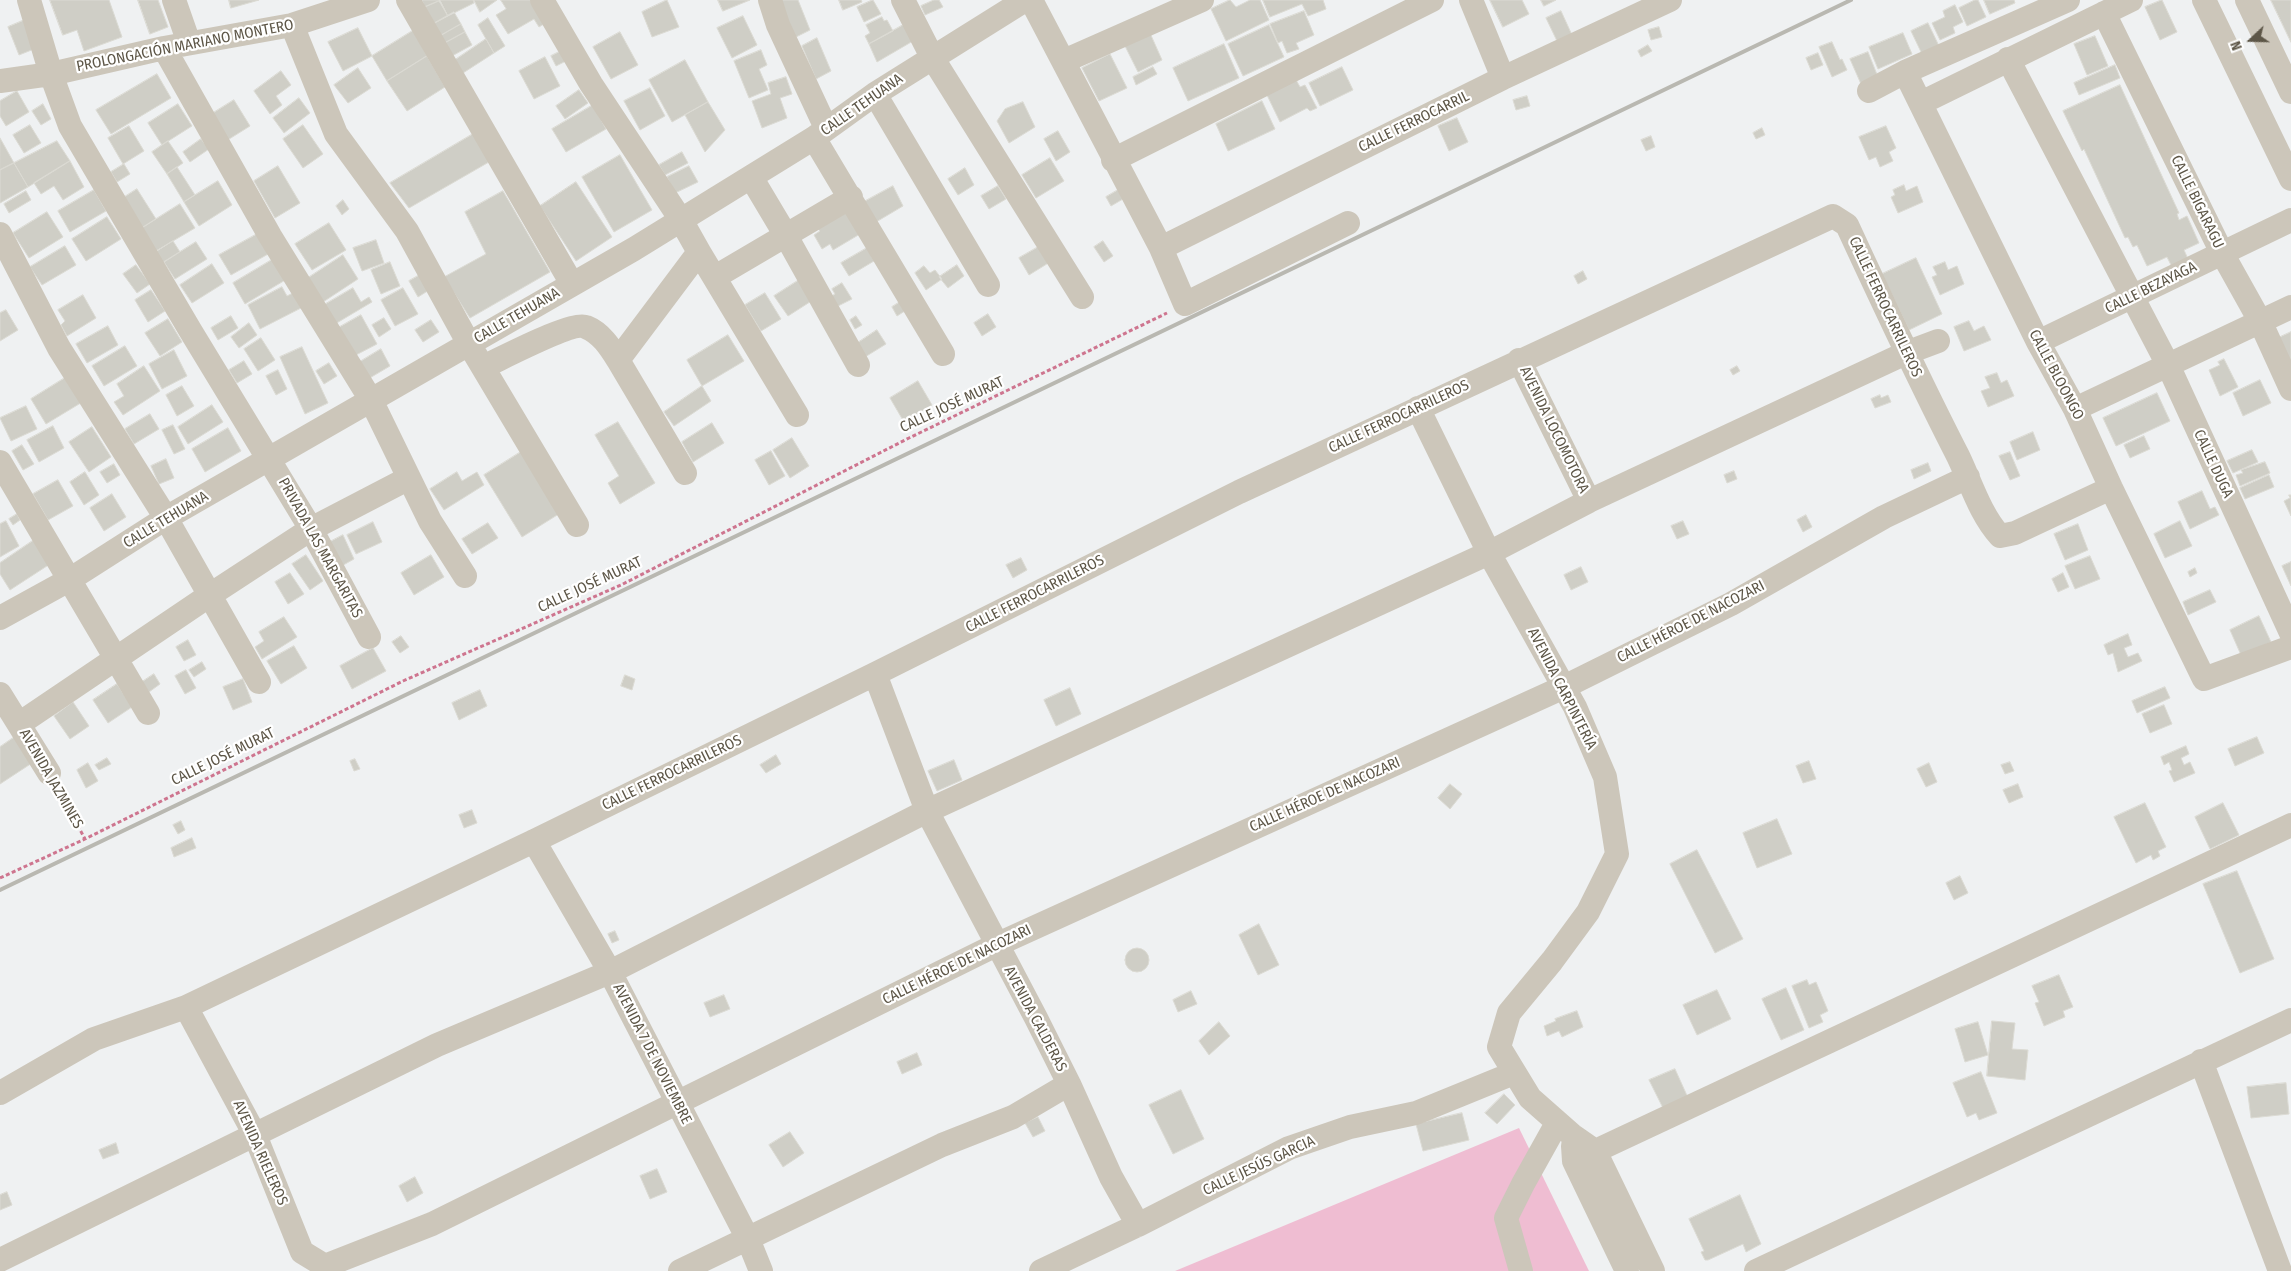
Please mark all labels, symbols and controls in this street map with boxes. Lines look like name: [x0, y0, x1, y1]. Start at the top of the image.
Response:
north arrow: [2226, 15, 2276, 65]
street label: PROLONGACIÓN MARIANO MONTERO: [75, 16, 295, 76]
text: N: [2227, 39, 2246, 53]
street label: CALLE TEHUANA: [818, 70, 906, 140]
street label: CALLE FERROCARRIL: [1356, 87, 1472, 157]
street label: CALLE BIGARAGU: [2167, 153, 2227, 251]
street label: CALLE FERROCARRILEROS: [1845, 234, 1925, 380]
street label: CALLE BEZAYAGA: [2102, 258, 2200, 318]
street label: CALLE TEHUANA: [471, 284, 563, 348]
street label: CALLE BLOONGO: [2025, 327, 2087, 423]
street label: AVENIDA LOCOMOTORA: [1516, 364, 1592, 496]
street label: CALLE JOSÉ MURAT: [897, 373, 1007, 437]
street label: CALLE FERROCARRILEROS: [1326, 377, 1472, 457]
street label: CALLE DUGA: [2189, 427, 2237, 501]
street label: PRIVADA LAS MARGARITAS: [274, 475, 366, 621]
street label: CALLE TEHUANA: [120, 488, 212, 552]
street label: CALLE FERROCARRILEROS: [963, 551, 1107, 637]
street label: CALLE JOSÉ MURAT: [535, 553, 645, 617]
street label: CALLE HÉROE DE NACOZARI: [1614, 577, 1768, 667]
street label: AVENIDA CARPINTERÍA: [1524, 625, 1600, 753]
street label: CALLE JOSÉ MURAT: [168, 724, 278, 790]
street label: AVENIDA JAZMINES: [15, 726, 87, 832]
street label: CALLE FERROCARRILEROS: [599, 731, 745, 815]
street label: CALLE HÉROE DE NACOZARI: [1247, 754, 1403, 836]
street label: CALLE HÉROE DE NACOZARI: [880, 921, 1034, 1009]
street label: AVENIDA CALDERAS: [1000, 963, 1070, 1075]
street label: AVENIDA 7 DE NOVIEMBRE: [609, 981, 695, 1127]
street label: AVENIDA RIELEROS: [229, 1098, 291, 1208]
street label: CALLE JESÚS GARCIA: [1200, 1132, 1318, 1200]

